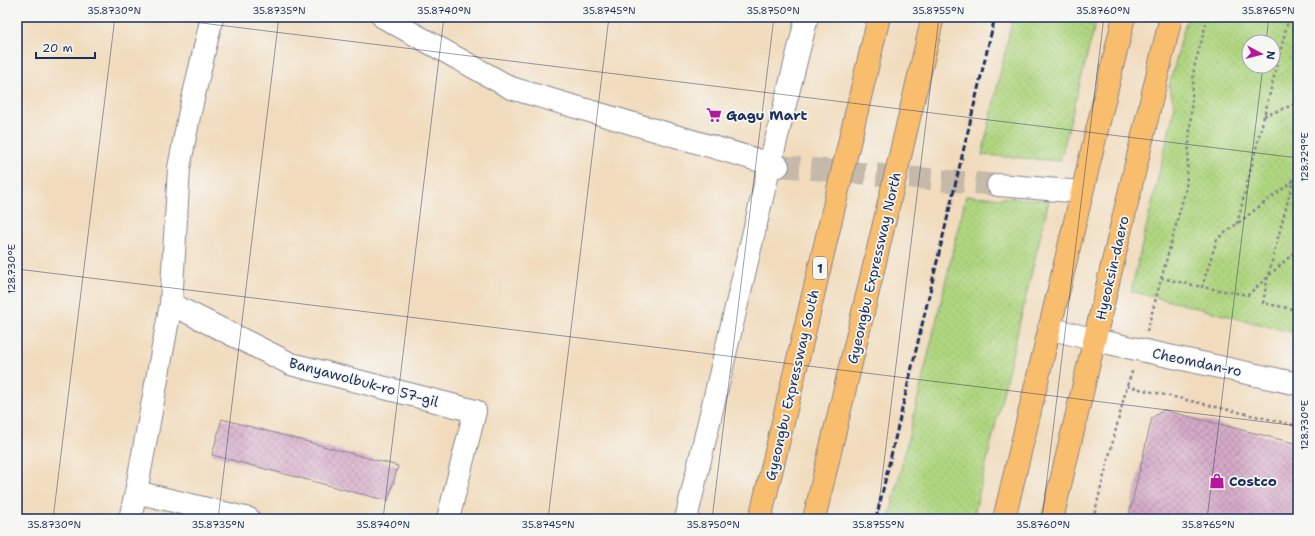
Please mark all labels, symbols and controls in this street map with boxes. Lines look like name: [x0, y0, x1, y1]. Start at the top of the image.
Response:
text: 35.8730°N: [87, 4, 141, 17]
text: 35.8735°N: [252, 4, 306, 17]
text: 35.8740°N: [417, 4, 471, 17]
text: 35.8745°N: [582, 4, 636, 17]
text: 35.8750°N: [746, 4, 800, 17]
text: 35.8755°N: [912, 4, 964, 17]
text: 35.8760°N: [1076, 4, 1130, 17]
text: 35.8765°N: [1241, 4, 1295, 17]
scale bar: [36, 34, 95, 60]
north arrow: [1241, 34, 1281, 74]
text: 20 m: [42, 40, 73, 56]
text: N: [1262, 50, 1278, 61]
supermarket icon: Gagu Mart: [705, 106, 723, 124]
place label: Gagu Mart: [726, 106, 808, 124]
text: 128.729°E: [1298, 132, 1311, 182]
street label: Gyeongbu Expressway North: [843, 170, 905, 366]
street label: Hyeoksin-daero: [1091, 214, 1133, 322]
text: 128.730°E: [5, 244, 18, 294]
road number: 1: [813, 257, 827, 279]
street label: Gyeongbu Expressway South: [761, 288, 823, 482]
street label: Cheomdan-ro: [1151, 344, 1243, 380]
street label: Banyawolbuk-ro 57-gil: [287, 353, 441, 411]
text: 128.730°E: [1298, 400, 1311, 450]
shop icon: Costco: [1208, 472, 1226, 490]
place label: Costco: [1229, 472, 1277, 490]
text: 35.8730°N: [27, 518, 81, 531]
text: 35.8735°N: [191, 518, 245, 531]
text: 35.8740°N: [356, 518, 410, 531]
text: 35.8745°N: [521, 518, 575, 531]
text: 35.8750°N: [686, 518, 740, 531]
text: 35.8755°N: [852, 518, 904, 531]
text: 35.8760°N: [1016, 518, 1070, 531]
text: 35.8765°N: [1181, 518, 1235, 531]

